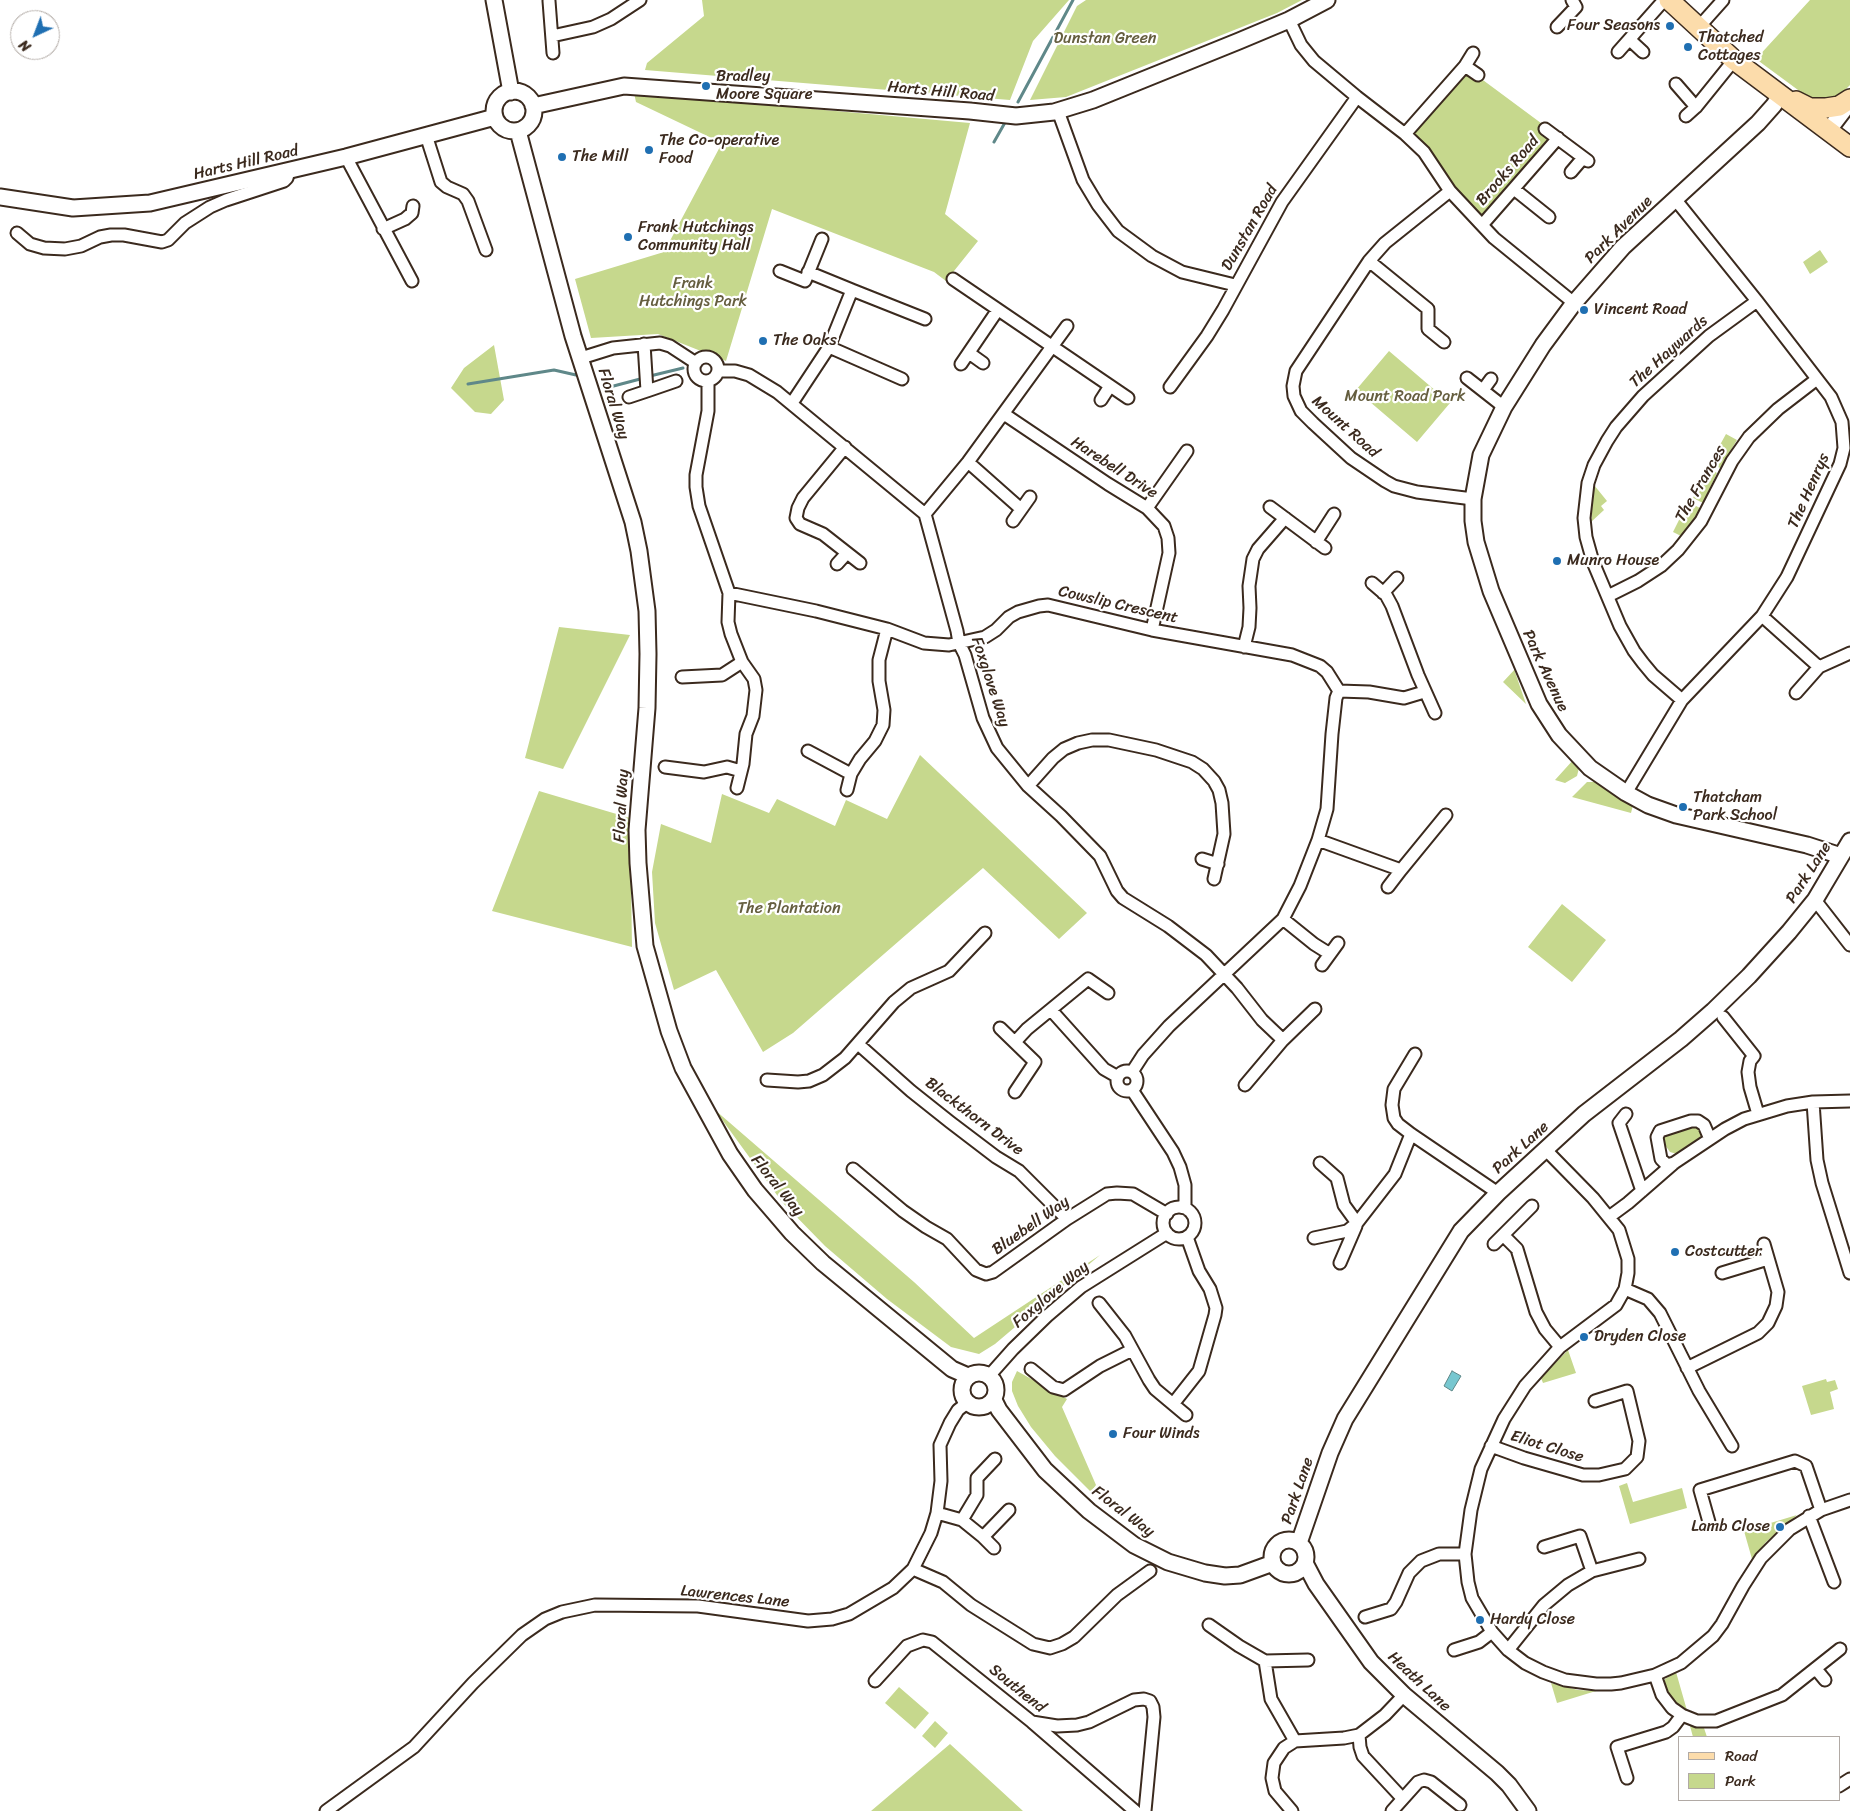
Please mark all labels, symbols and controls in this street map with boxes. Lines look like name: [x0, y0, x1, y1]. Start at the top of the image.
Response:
north arrow: [10, 10, 60, 60]
place label: Four Seasons: [1567, 16, 1660, 36]
marker: Four Seasons: [1664, 20, 1676, 32]
place label: Thatched Cottages: [1698, 28, 1763, 66]
park label: Dunstan Green: [1054, 29, 1156, 49]
text: N: [13, 33, 37, 58]
marker: Thatched Cottages: [1682, 41, 1694, 53]
place label: Bradley Moore Square: [716, 67, 812, 105]
street label: Harts Hill Road: [887, 78, 995, 106]
marker: Bradley Moore Square: [700, 80, 712, 92]
place label: The Co-operative Food: [659, 131, 779, 169]
street label: Brooks Road: [1472, 132, 1544, 210]
street label: Harts Hill Road: [192, 142, 300, 184]
marker: The Co-operative Food: [643, 144, 655, 156]
place label: The Mill: [572, 147, 628, 167]
marker: The Mill: [556, 151, 568, 163]
street label: Dunstan Road: [1218, 182, 1282, 274]
street label: Park Avenue: [1581, 192, 1657, 268]
place label: Frank Hutchings Community Hall: [638, 218, 754, 256]
marker: Frank Hutchings Community Hall: [622, 231, 634, 243]
park label: Frank Hutchings Park: [639, 274, 747, 312]
place label: Vincent Road: [1594, 300, 1687, 320]
marker: Vincent Road: [1578, 304, 1590, 316]
street label: The Haywards: [1626, 312, 1712, 392]
place label: The Oaks: [773, 331, 837, 351]
marker: The Oaks: [757, 335, 769, 347]
street label: Floral Way: [593, 366, 633, 442]
park label: Mount Road Park: [1345, 387, 1465, 407]
street label: Mount Road: [1307, 392, 1383, 462]
street label: Harebell Drive: [1067, 433, 1161, 503]
street label: The Frances: [1671, 442, 1731, 526]
street label: The Henrys: [1784, 451, 1834, 531]
place label: Munro House: [1567, 551, 1659, 571]
marker: Munro House: [1551, 555, 1563, 567]
street label: Cowslip Crescent: [1056, 582, 1180, 628]
street label: Park Avenue: [1518, 627, 1572, 715]
street label: Foxglove Way: [966, 634, 1014, 730]
street label: Floral Way: [610, 769, 634, 843]
place label: Thatcham Park School: [1693, 788, 1777, 826]
marker: Thatcham Park School: [1677, 801, 1689, 813]
street label: Park Lane: [1782, 839, 1836, 907]
park label: The Plantation: [737, 899, 841, 919]
street label: Blackthorn Drive: [921, 1074, 1027, 1160]
street label: Park Lane: [1489, 1118, 1553, 1178]
street label: Floral Way: [746, 1151, 808, 1221]
street label: Bluebell Way: [989, 1192, 1073, 1260]
place label: Costcutter: [1685, 1242, 1762, 1262]
marker: Costcutter: [1669, 1246, 1681, 1258]
street label: Foxglove Way: [1009, 1258, 1093, 1332]
place label: Dryden Close: [1594, 1327, 1686, 1347]
marker: Dryden Close: [1578, 1331, 1590, 1343]
place label: Four Winds: [1123, 1424, 1200, 1444]
street label: Eliot Close: [1508, 1427, 1586, 1467]
marker: Four Winds: [1107, 1428, 1119, 1440]
street label: Park Lane: [1278, 1455, 1318, 1527]
street label: Floral Way: [1088, 1482, 1158, 1542]
place label: Lamb Close: [1691, 1517, 1770, 1537]
marker: Lamb Close: [1774, 1521, 1786, 1533]
street label: Lawrences Lane: [680, 1582, 790, 1612]
place label: Hardy Close: [1490, 1610, 1575, 1630]
marker: Hardy Close: [1474, 1614, 1486, 1626]
street label: Heath Lane: [1383, 1648, 1455, 1716]
street label: Southend: [985, 1660, 1049, 1718]
legend: [1678, 1736, 1840, 1801]
text: Road: [1725, 1743, 1757, 1769]
text: Park: [1725, 1768, 1756, 1794]

